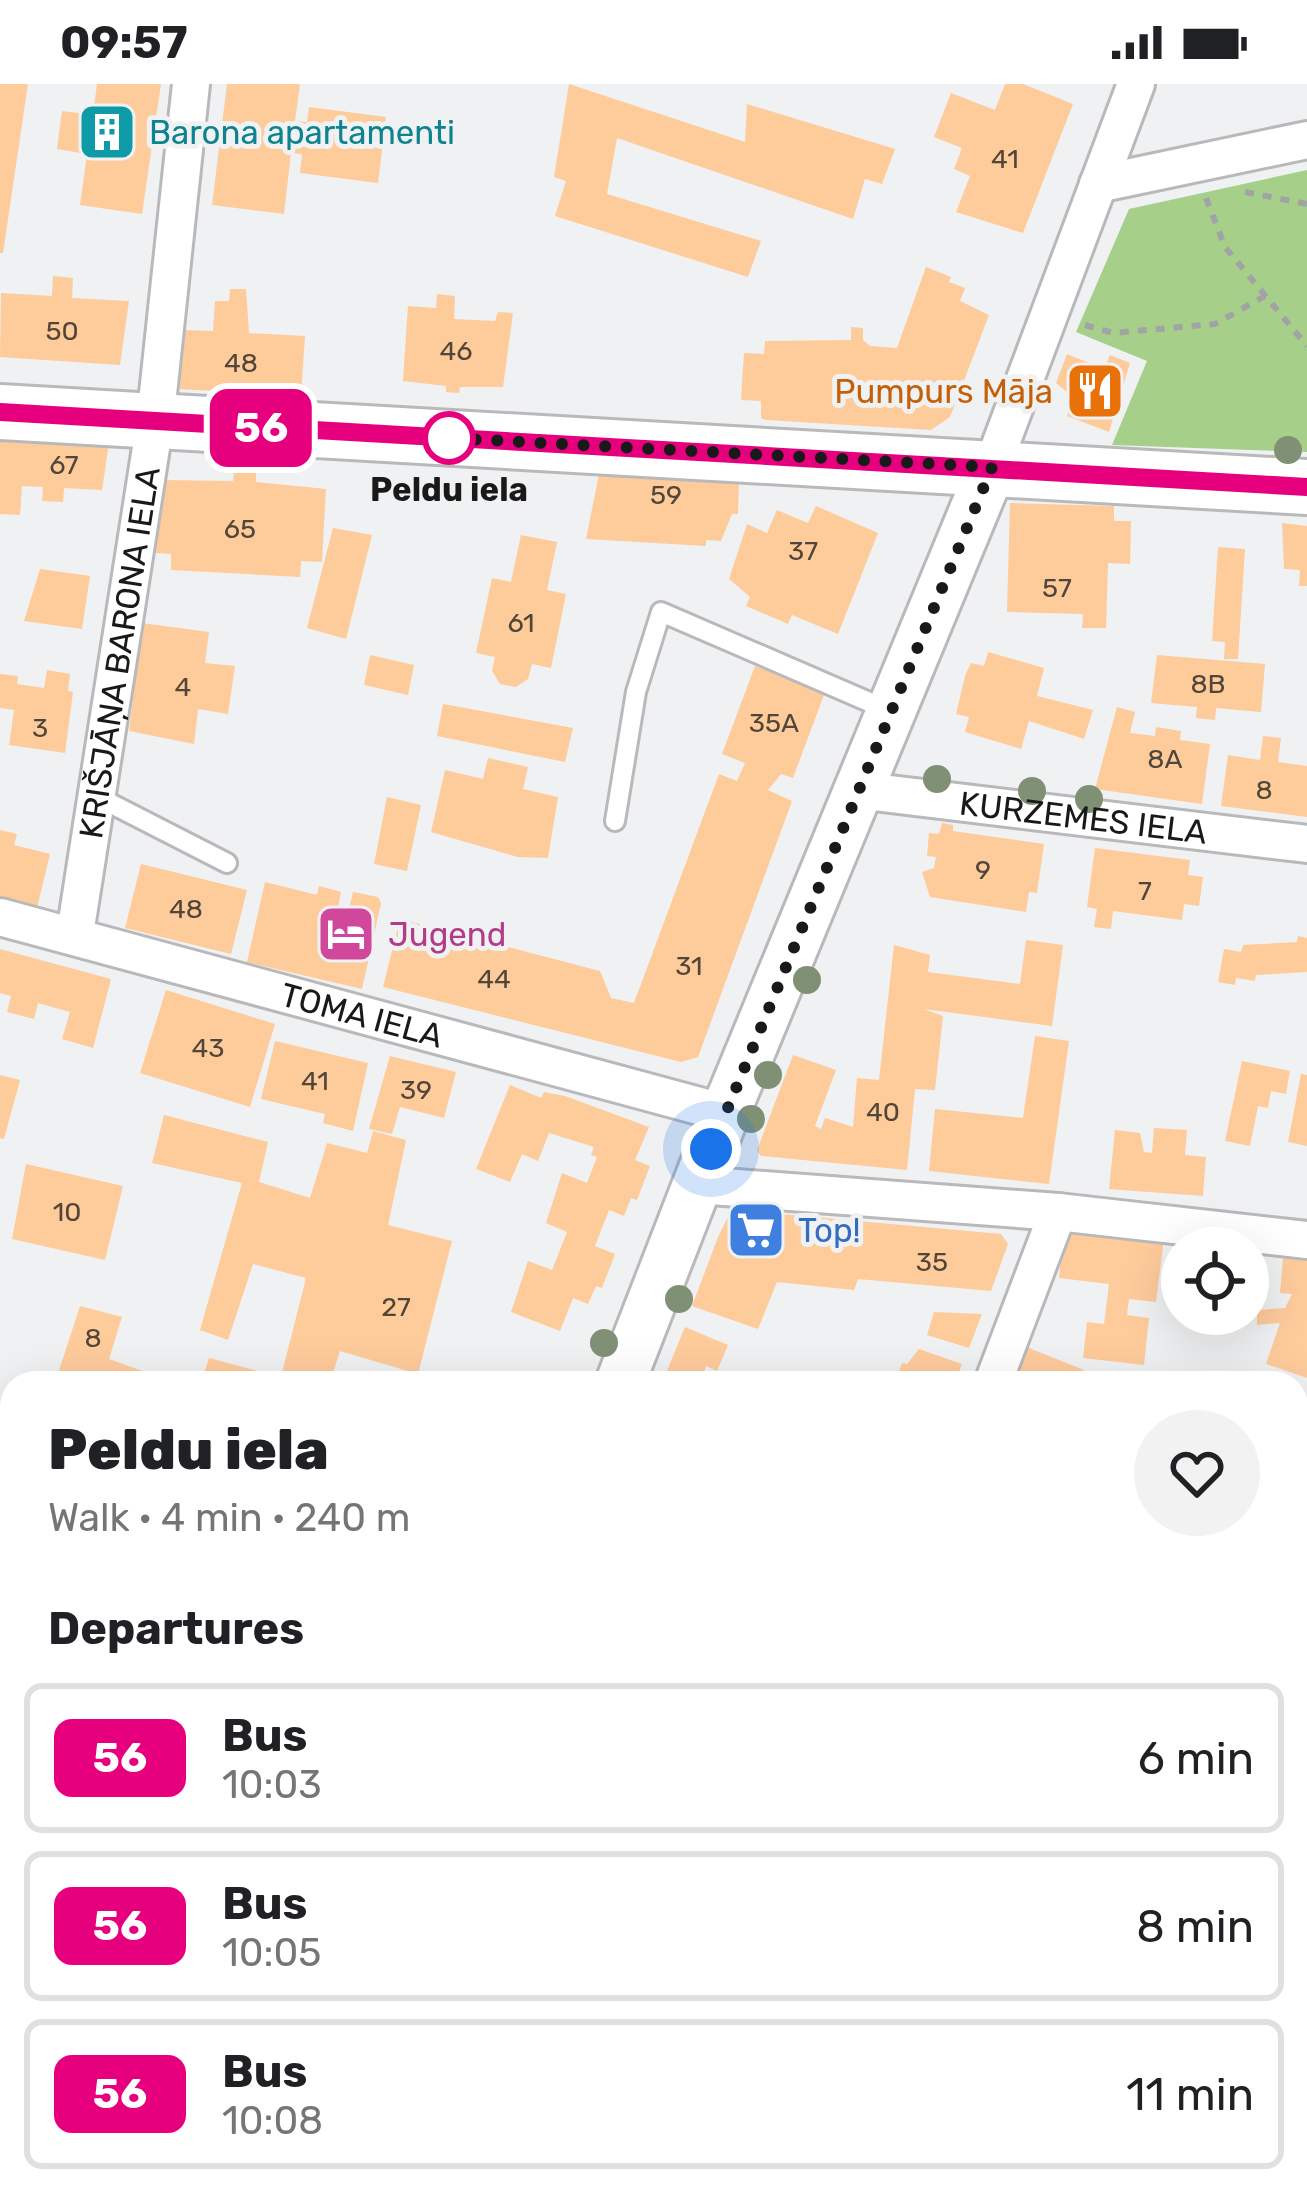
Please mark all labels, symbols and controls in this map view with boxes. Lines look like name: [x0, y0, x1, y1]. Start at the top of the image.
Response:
text: 09:57: [60, 16, 187, 69]
building icon: Barona apartamenti: [76, 101, 138, 163]
place label: Barona apartamenti: [149, 113, 455, 152]
house number: 41: [991, 143, 1019, 175]
house number: 50: [45, 315, 79, 347]
house number: 46: [439, 335, 473, 367]
house number: 48: [224, 347, 258, 379]
restaurant icon: Pumpurs Māja: [1064, 360, 1126, 422]
place label: Pumpurs Māja: [834, 372, 1053, 411]
line badge: 56: [207, 389, 315, 467]
text: 56: [234, 403, 288, 453]
marker: Peldu iela: [424, 413, 474, 463]
house number: 67: [49, 449, 79, 481]
street label: KRIŠJĀŅA BARONA IELA: [71, 464, 168, 841]
place label: Peldu iela: [370, 470, 528, 509]
house number: 59: [650, 479, 682, 511]
house number: 65: [224, 513, 256, 545]
house number: 37: [788, 535, 818, 567]
house number: 57: [1042, 572, 1072, 604]
house number: 61: [507, 607, 535, 639]
house number: 8B: [1190, 668, 1226, 700]
house number: 4: [175, 671, 191, 703]
house number: 35A: [749, 707, 799, 739]
house number: 3: [32, 712, 48, 744]
house number: 8A: [1147, 743, 1183, 775]
house number: 8: [1255, 774, 1273, 806]
street label: KURZEMES IELA: [957, 783, 1209, 852]
house number: 9: [975, 854, 991, 886]
house number: 7: [1138, 875, 1152, 907]
house number: 48: [169, 893, 203, 925]
hotel icon: Jugend: [315, 903, 377, 965]
place label: Jugend: [388, 915, 506, 954]
house number: 31: [675, 950, 703, 982]
house number: 44: [477, 963, 511, 995]
street label: TOMA IELA: [277, 975, 447, 1056]
house number: 43: [192, 1032, 225, 1064]
house number: 41: [301, 1065, 329, 1097]
house number: 39: [400, 1074, 432, 1106]
house number: 40: [866, 1096, 900, 1128]
your location: [681, 1119, 741, 1179]
house number: 10: [53, 1196, 81, 1228]
supermarket icon: Top!: [725, 1199, 787, 1261]
place label: Top!: [798, 1211, 861, 1250]
map controls: [1161, 1227, 1269, 1335]
button: locate: [1161, 1227, 1269, 1335]
house number: 35: [916, 1246, 948, 1278]
house number: 27: [381, 1291, 411, 1323]
house number: 8: [84, 1322, 102, 1354]
button: heart: [1134, 1410, 1260, 1536]
text: Peldu iela: [48, 1416, 329, 1483]
text: Walk · 4 min · 240 m: [48, 1495, 410, 1541]
text: Departures: [48, 1602, 304, 1655]
text: Bus: [222, 1709, 307, 1762]
text: 6 min: [1138, 1732, 1254, 1785]
text: 56: [93, 1733, 147, 1783]
text: 10:03: [222, 1762, 322, 1808]
text: Bus: [222, 1877, 307, 1930]
text: 8 min: [1136, 1900, 1254, 1953]
text: 56: [93, 1901, 147, 1951]
text: 10:05: [222, 1930, 321, 1976]
text: Bus: [222, 2045, 307, 2098]
text: 11 min: [1126, 2068, 1254, 2121]
text: 56: [93, 2069, 147, 2119]
text: 10:08: [222, 2098, 323, 2144]

